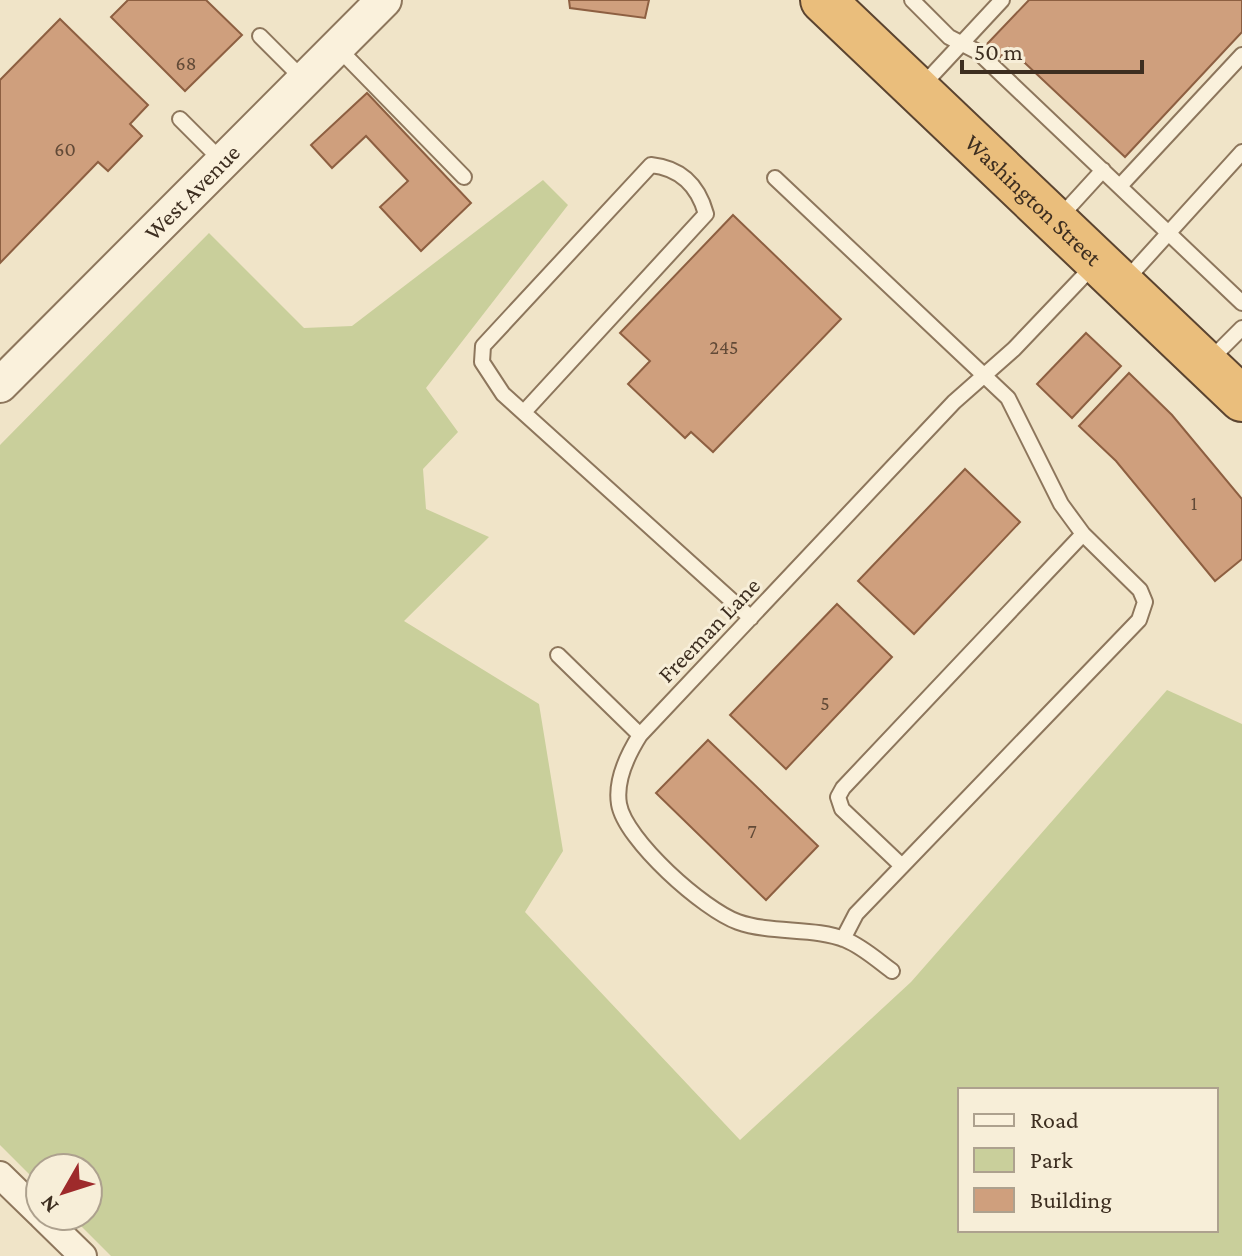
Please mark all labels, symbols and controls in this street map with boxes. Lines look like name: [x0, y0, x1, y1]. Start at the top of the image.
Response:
scale bar: [962, 24, 1142, 74]
text: 50 m: [974, 38, 1023, 65]
house number: 68: [176, 52, 196, 74]
street label: Washington Street: [959, 128, 1108, 272]
house number: 60: [54, 138, 76, 160]
street label: West Avenue: [138, 139, 245, 246]
house number: 245: [709, 336, 739, 358]
house number: 1: [1191, 492, 1197, 514]
street label: Freeman Lane: [652, 572, 765, 688]
house number: 5: [820, 692, 830, 714]
house number: 7: [747, 820, 757, 842]
legend: [958, 1088, 1218, 1232]
text: Road: [1030, 1106, 1079, 1133]
text: Park: [1030, 1146, 1073, 1173]
north arrow: [24, 1152, 104, 1232]
text: Building: [1030, 1186, 1112, 1213]
text: N: [34, 1191, 63, 1218]

